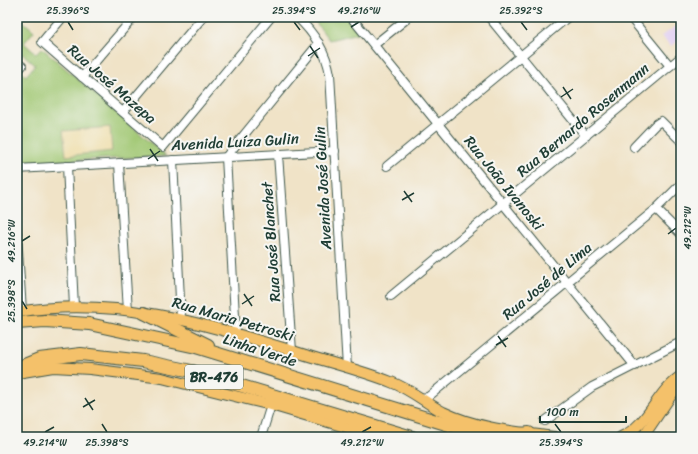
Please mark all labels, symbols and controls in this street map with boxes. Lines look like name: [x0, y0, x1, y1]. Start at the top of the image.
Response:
text: 25.396°S: [47, 2, 90, 20]
text: 25.394°S: [272, 2, 316, 20]
text: 49.216°W: [337, 2, 381, 20]
text: 25.392°S: [500, 2, 543, 20]
street label: Rua José Mazepa: [61, 38, 163, 131]
street label: Rua Bernardo Rosenmann: [511, 56, 655, 184]
street label: Avenida Luíza Gulin: [170, 126, 299, 158]
street label: Avenida José Gulin: [307, 126, 339, 251]
street label: Rua João Ivanoski: [457, 130, 551, 237]
street label: Rua José Blanchet: [254, 180, 288, 303]
text: 49.212°W: [679, 206, 697, 250]
text: 49.216°W: [3, 219, 21, 263]
street label: Rua José de Lima: [496, 235, 598, 327]
text: 25.398°S: [3, 279, 21, 323]
street label: Rua Maria Petroski: [169, 289, 298, 349]
street label: Linha Verde: [220, 326, 301, 374]
road number: BR-476: [185, 365, 243, 389]
scale bar: [540, 398, 626, 424]
text: 100 m: [546, 401, 579, 423]
text: 49.214°W: [23, 434, 67, 452]
text: 25.398°S: [85, 434, 129, 452]
text: 49.212°W: [340, 434, 384, 452]
text: 25.394°S: [539, 434, 583, 452]

